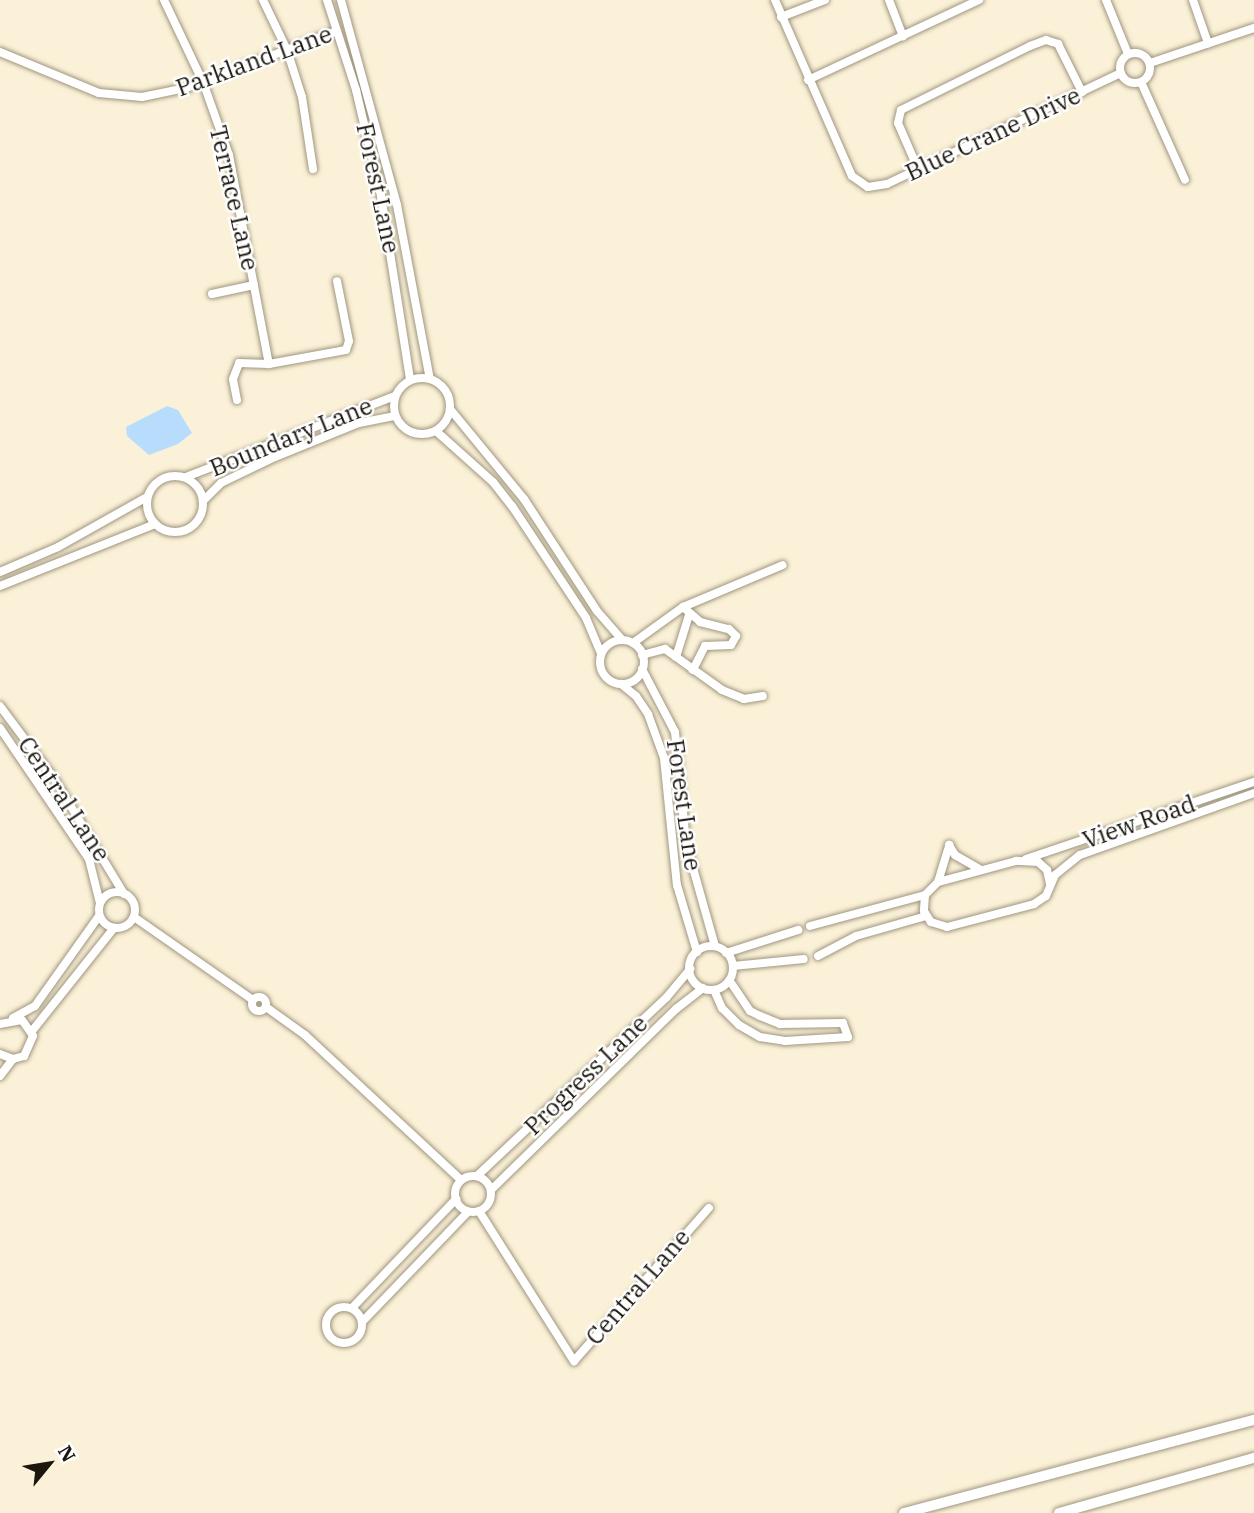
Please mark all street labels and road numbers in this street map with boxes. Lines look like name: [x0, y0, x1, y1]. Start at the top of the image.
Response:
street label: Parkland Lane: [172, 19, 336, 103]
street label: Blue Crane Drive: [901, 81, 1085, 187]
street label: Forest Lane: [350, 120, 406, 256]
street label: Terrace Lane: [203, 123, 265, 273]
street label: Boundary Lane: [205, 391, 377, 483]
street label: Central Lane: [12, 731, 116, 867]
street label: Forest Lane: [661, 738, 707, 872]
street label: View Road: [1079, 789, 1199, 855]
street label: Progress Lane: [518, 1009, 654, 1141]
street label: Central Lane: [580, 1223, 696, 1351]

